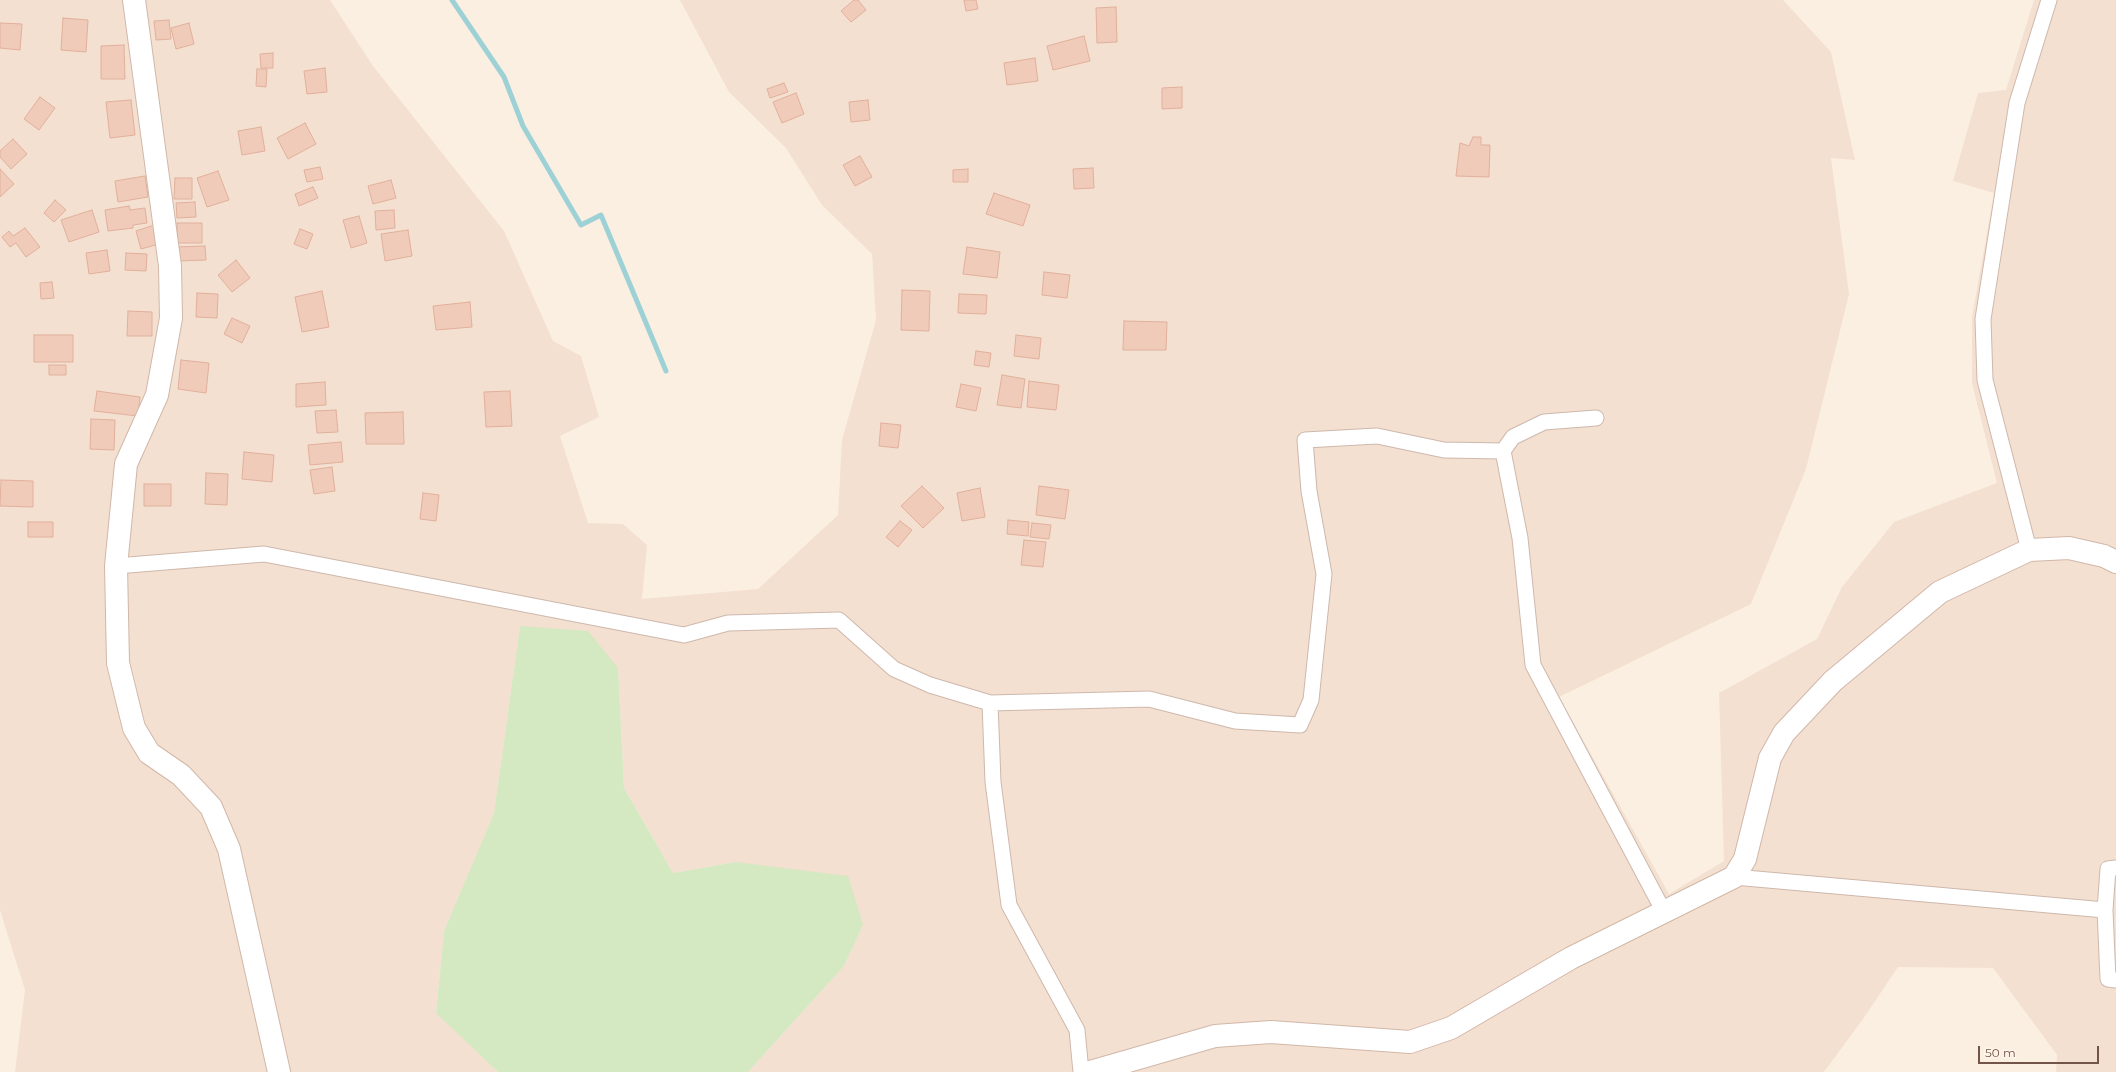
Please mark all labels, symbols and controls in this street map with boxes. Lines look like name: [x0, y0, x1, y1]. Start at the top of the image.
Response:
scale bar: [1980, 1038, 2101, 1064]
text: 50 m: [1985, 1045, 2016, 1060]

